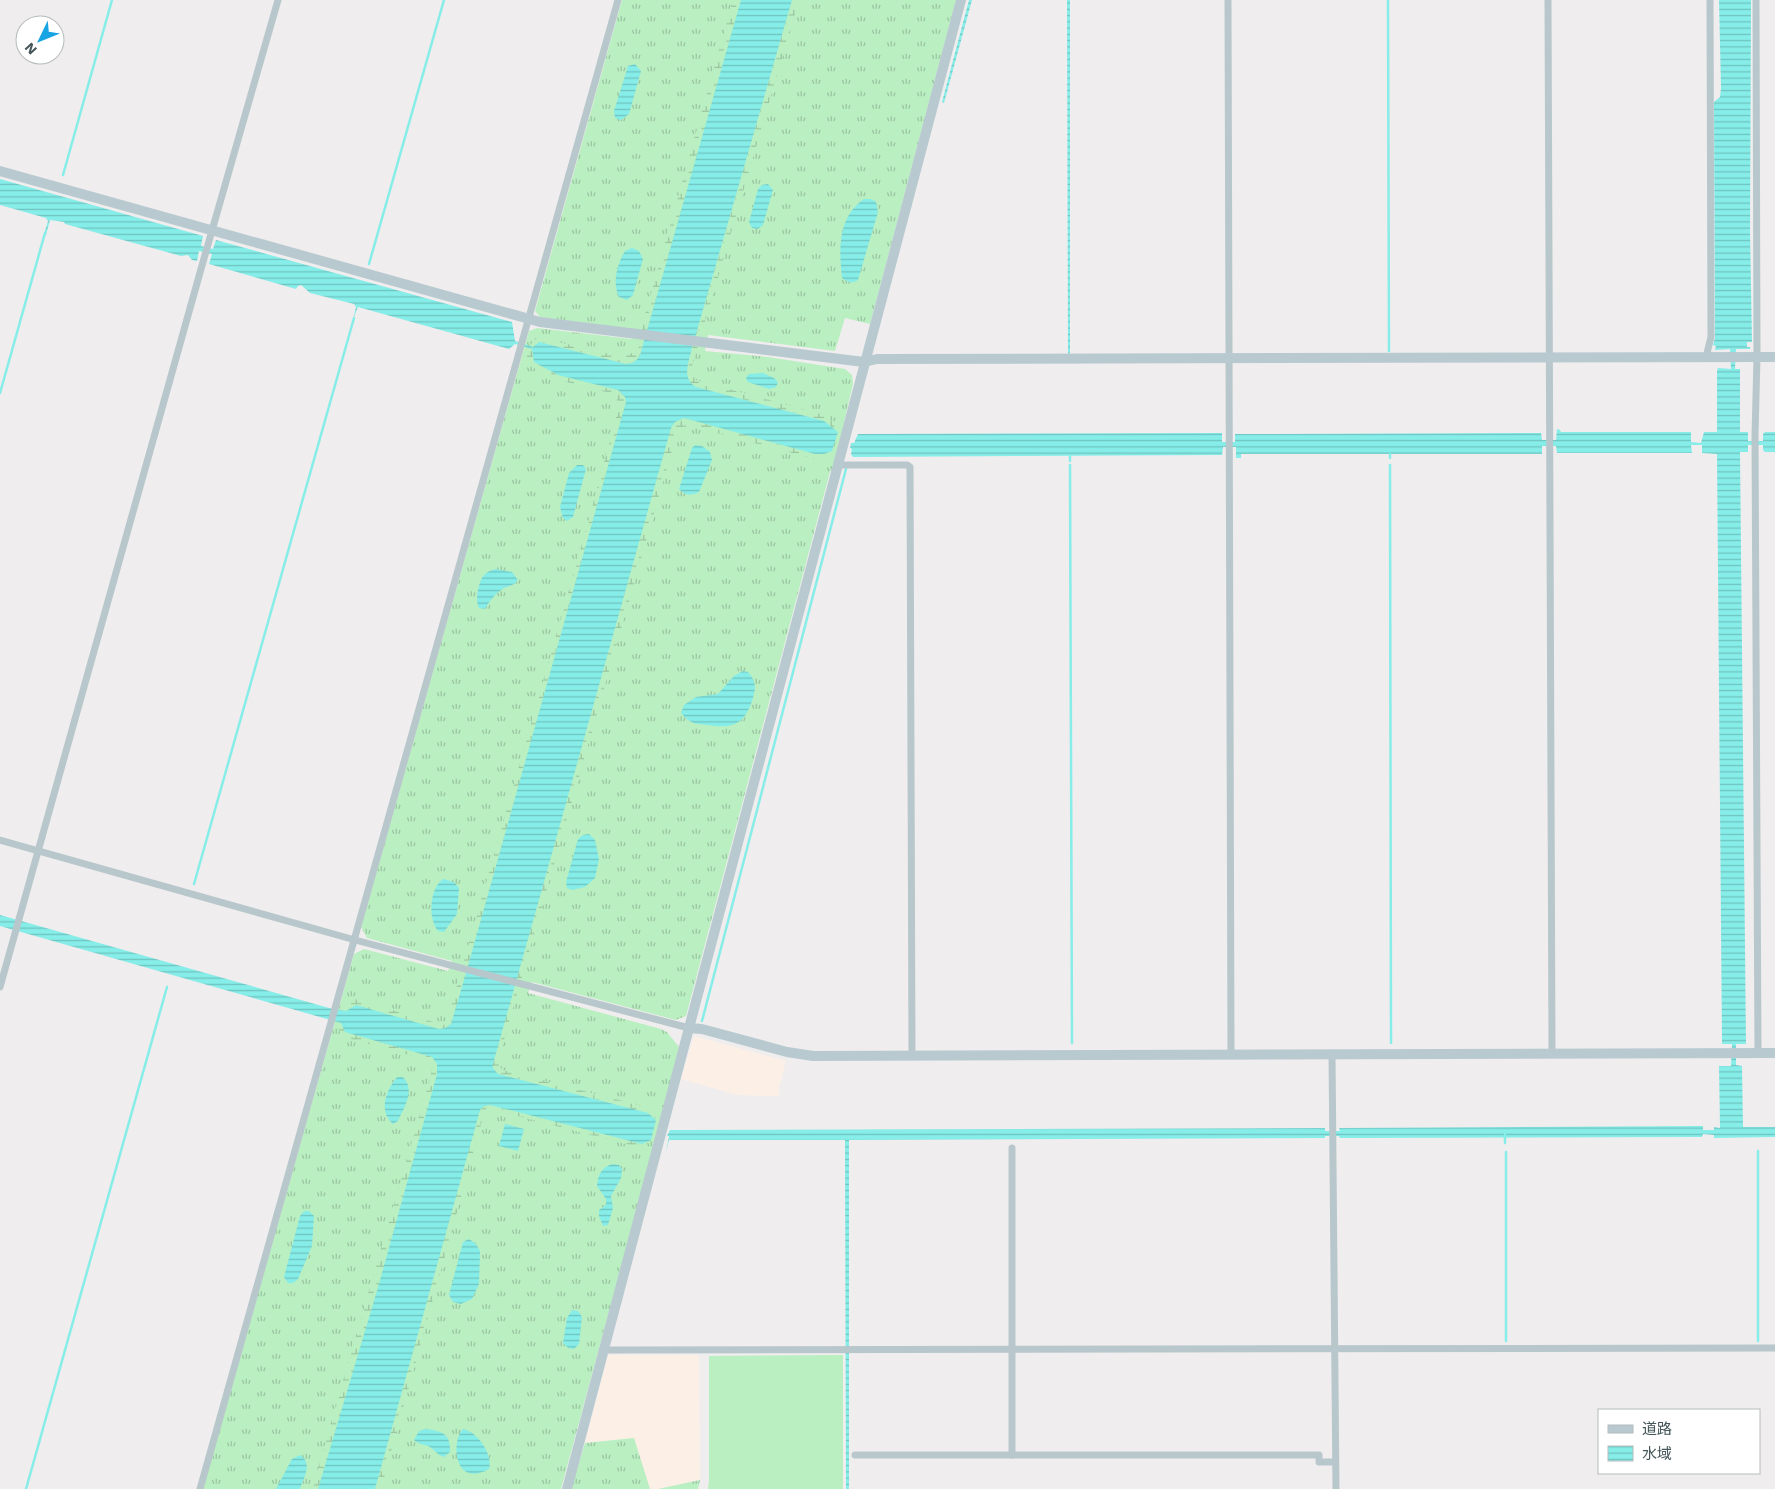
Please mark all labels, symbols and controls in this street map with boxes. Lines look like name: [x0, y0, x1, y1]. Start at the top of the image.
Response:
north arrow: [15, 15, 65, 65]
text: N: [21, 40, 40, 58]
legend: [1598, 1409, 1760, 1474]
text: 道路: [1642, 1420, 1672, 1438]
text: 水域: [1642, 1445, 1672, 1463]

